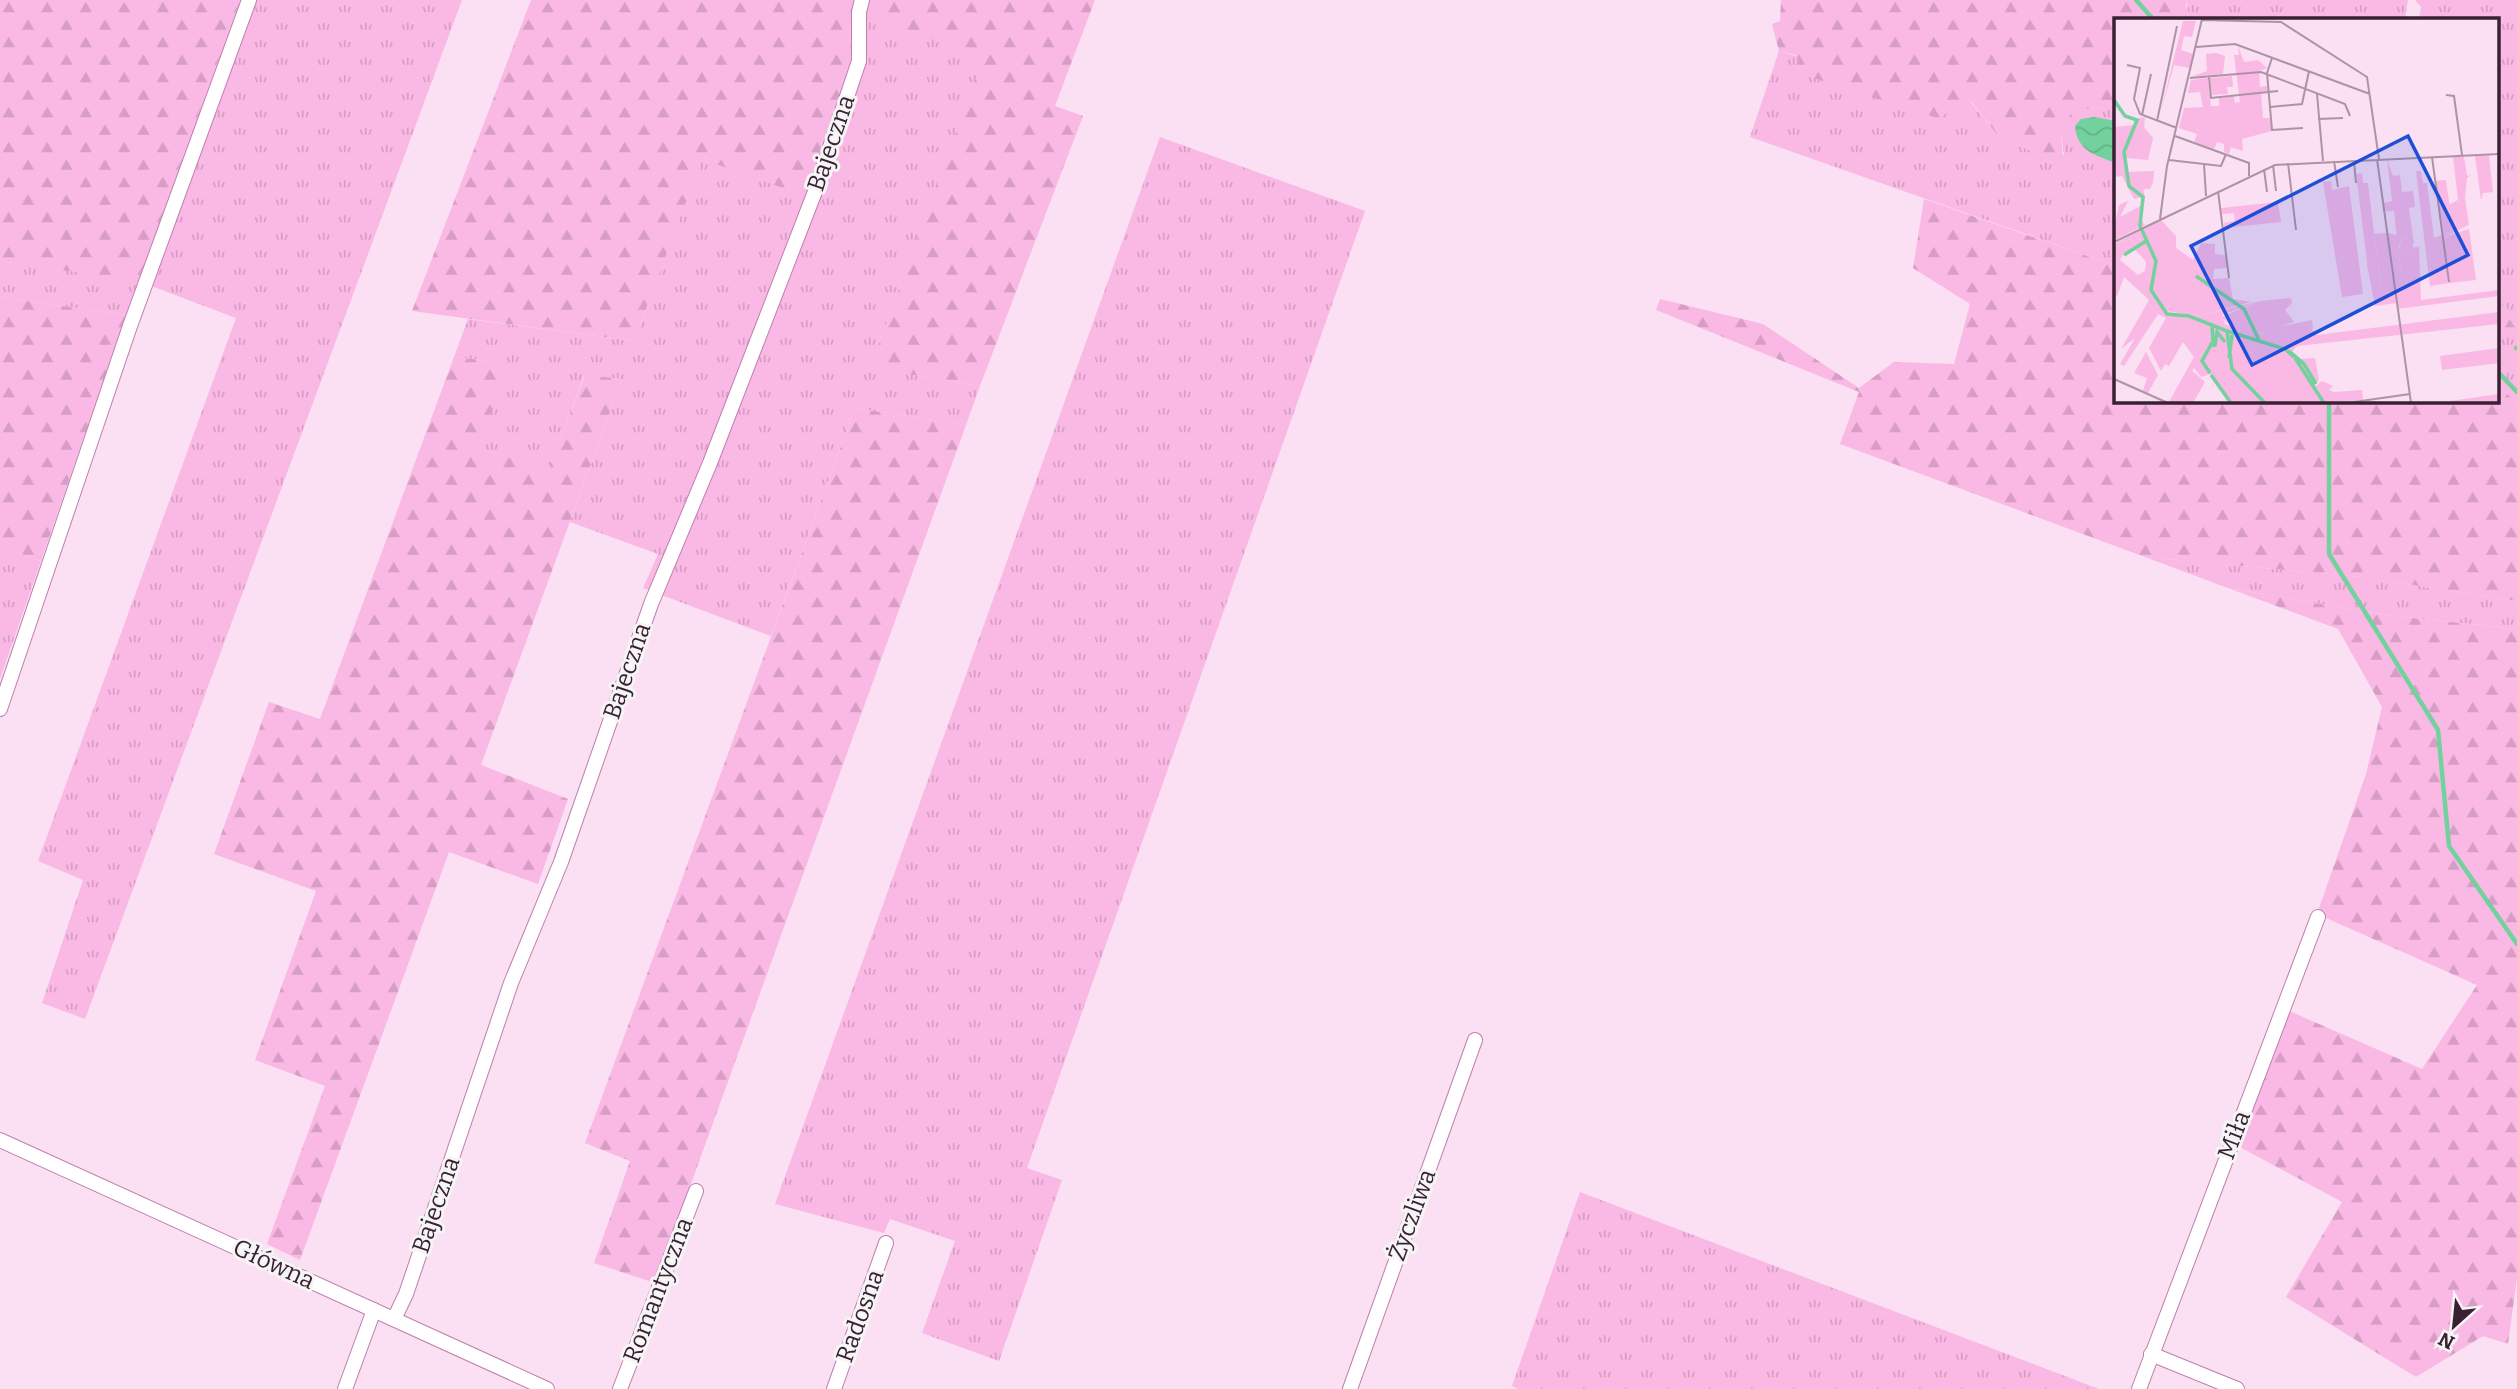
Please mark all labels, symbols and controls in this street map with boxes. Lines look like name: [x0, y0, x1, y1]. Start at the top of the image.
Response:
inset map: [2114, 18, 2500, 402]
street label: Bajeczna: [802, 91, 860, 195]
street label: Bajeczna: [598, 619, 656, 723]
street label: Miła: [2212, 1107, 2256, 1163]
street label: Bajeczna: [407, 1153, 465, 1257]
street label: Życzliwa: [1383, 1165, 1441, 1265]
street label: Romantyczna: [617, 1214, 699, 1366]
street label: Główna: [229, 1233, 319, 1295]
street label: Radosna: [830, 1266, 890, 1366]
north arrow: [2419, 1291, 2489, 1361]
text: N: [2434, 1327, 2458, 1354]

